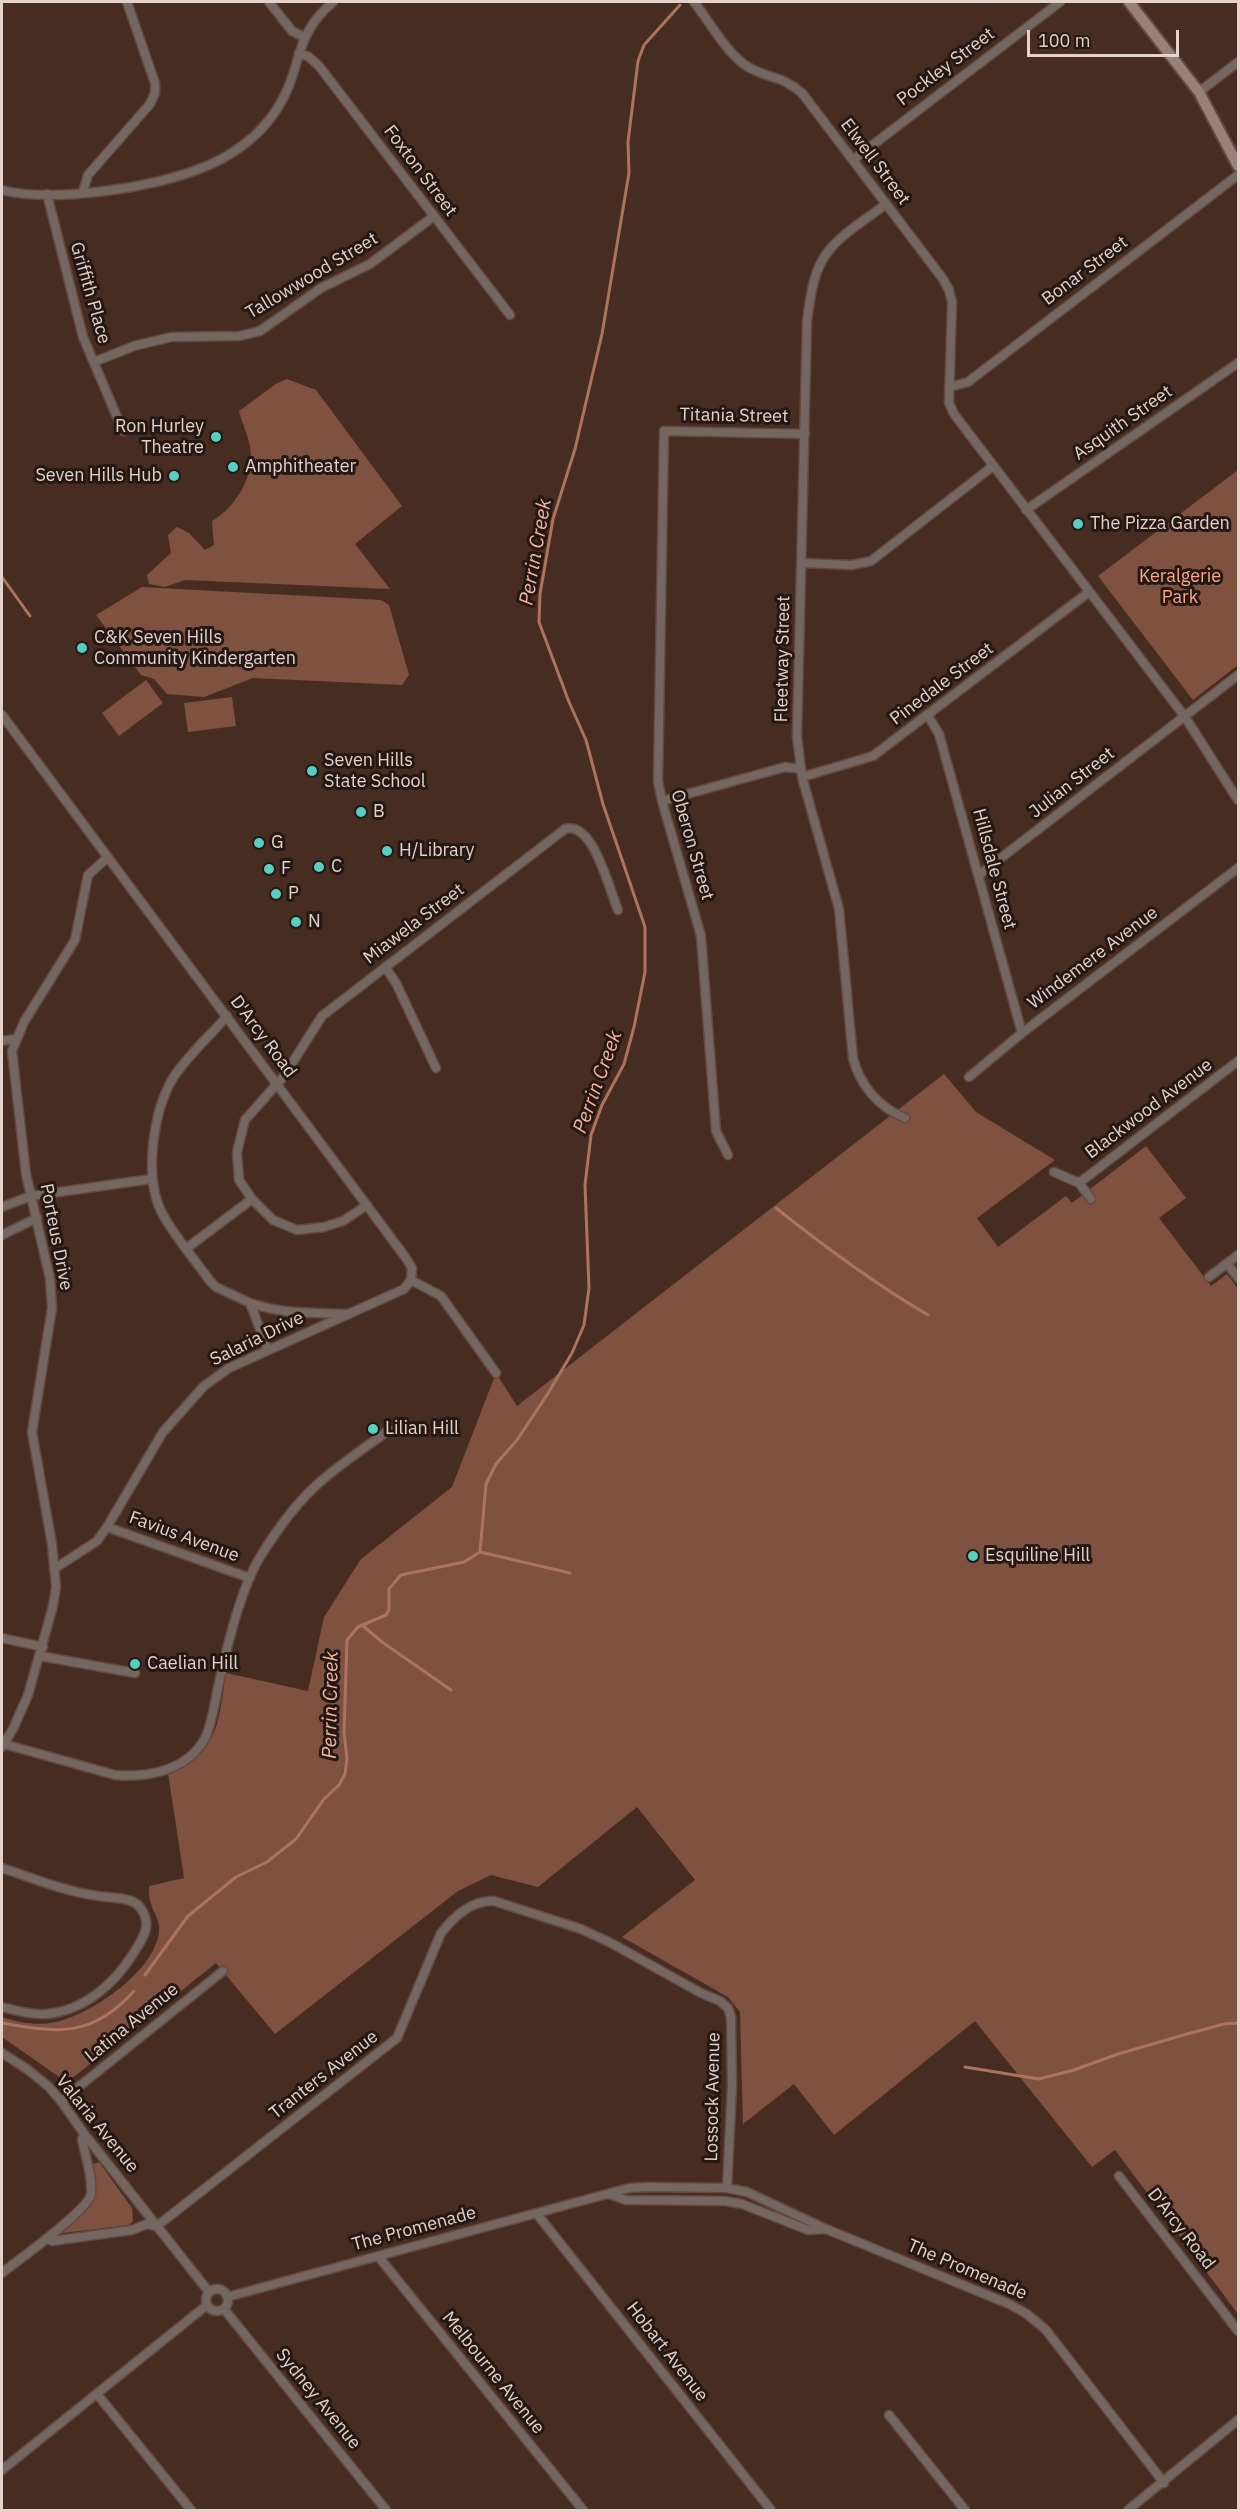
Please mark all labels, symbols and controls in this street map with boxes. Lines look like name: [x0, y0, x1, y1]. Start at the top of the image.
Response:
scale bar: [1030, 18, 1182, 56]
street label: Pockley Street: [893, 23, 999, 111]
text: 100 m: [1038, 29, 1090, 52]
street label: Elwell Street: [836, 115, 914, 209]
street label: Foxton Street: [379, 121, 461, 221]
street label: Tallowwood Street: [242, 228, 382, 324]
street label: Bonar Street: [1038, 232, 1132, 310]
street label: Griffith Place: [65, 240, 115, 346]
street label: Asquith Street: [1069, 381, 1177, 465]
street label: Titania Street: [679, 404, 789, 428]
place label: Ron Hurley Theatre: [115, 416, 204, 458]
marker: Ron Hurley Theatre: [209, 430, 223, 444]
place label: Amphitheater: [245, 456, 356, 478]
marker: Amphitheater: [226, 460, 240, 474]
place label: Seven Hills Hub: [35, 465, 162, 487]
marker: Seven Hills Hub: [167, 469, 181, 483]
water label: Perrin Creek: [515, 497, 557, 607]
place label: The Pizza Garden: [1090, 513, 1230, 535]
marker: The Pizza Garden: [1071, 517, 1085, 531]
park label: Keralgerie Park: [1139, 566, 1221, 608]
street label: Fleetway Street: [771, 595, 795, 723]
place label: C&K Seven Hills Community Kindergarten: [94, 627, 296, 670]
street label: Pinedale Street: [886, 638, 998, 730]
marker: C&K Seven Hills Community Kindergarten: [75, 641, 89, 655]
street label: Julian Street: [1025, 743, 1119, 823]
place label: Seven Hills State School: [324, 750, 426, 792]
marker: Seven Hills State School: [305, 764, 319, 778]
street label: Oberon Street: [666, 787, 718, 903]
place label: B: [373, 801, 385, 823]
marker: B: [354, 805, 368, 819]
street label: Hillsdale Street: [968, 806, 1020, 932]
place label: G: [271, 832, 284, 854]
marker: G: [252, 836, 266, 850]
place label: H/Library: [399, 840, 474, 862]
marker: H/Library: [380, 844, 394, 858]
place label: C: [331, 856, 342, 878]
place label: F: [281, 858, 291, 880]
marker: C: [312, 860, 326, 874]
marker: F: [262, 862, 276, 876]
street label: Miawela Street: [359, 879, 469, 969]
place label: P: [288, 883, 299, 905]
marker: P: [269, 887, 283, 901]
street label: Windemere Avenue: [1024, 902, 1162, 1014]
place label: N: [308, 911, 321, 933]
marker: N: [289, 915, 303, 929]
street label: D'Arcy Road: [225, 992, 301, 1082]
water label: Perrin Creek: [568, 1027, 628, 1137]
street label: Blackwood Avenue: [1081, 1054, 1217, 1164]
street label: Porteus Drive: [35, 1182, 77, 1292]
street label: Salaria Drive: [207, 1307, 307, 1371]
place label: Lilian Hill: [385, 1418, 459, 1440]
marker: Lilian Hill: [366, 1422, 380, 1436]
street label: Favius Avenue: [126, 1507, 242, 1567]
place label: Esquiline Hill: [985, 1545, 1090, 1567]
marker: Esquiline Hill: [966, 1549, 980, 1563]
water label: Perrin Creek: [318, 1651, 344, 1759]
place label: Caelian Hill: [147, 1653, 238, 1675]
marker: Caelian Hill: [128, 1657, 142, 1671]
street label: Latina Avenue: [81, 1979, 183, 2067]
street label: Tranters Avenue: [265, 2026, 383, 2124]
street label: Lossock Avenue: [701, 2032, 725, 2162]
street label: Valaria Avenue: [51, 2071, 143, 2177]
street label: D'Arcy Road: [1143, 2184, 1219, 2274]
street label: The Promenade: [350, 2202, 478, 2256]
street label: The Promenade: [904, 2235, 1030, 2305]
street label: Hobart Avenue: [621, 2298, 713, 2406]
street label: Melbourne Avenue: [437, 2307, 549, 2439]
street label: Sydney Avenue: [271, 2344, 365, 2454]

